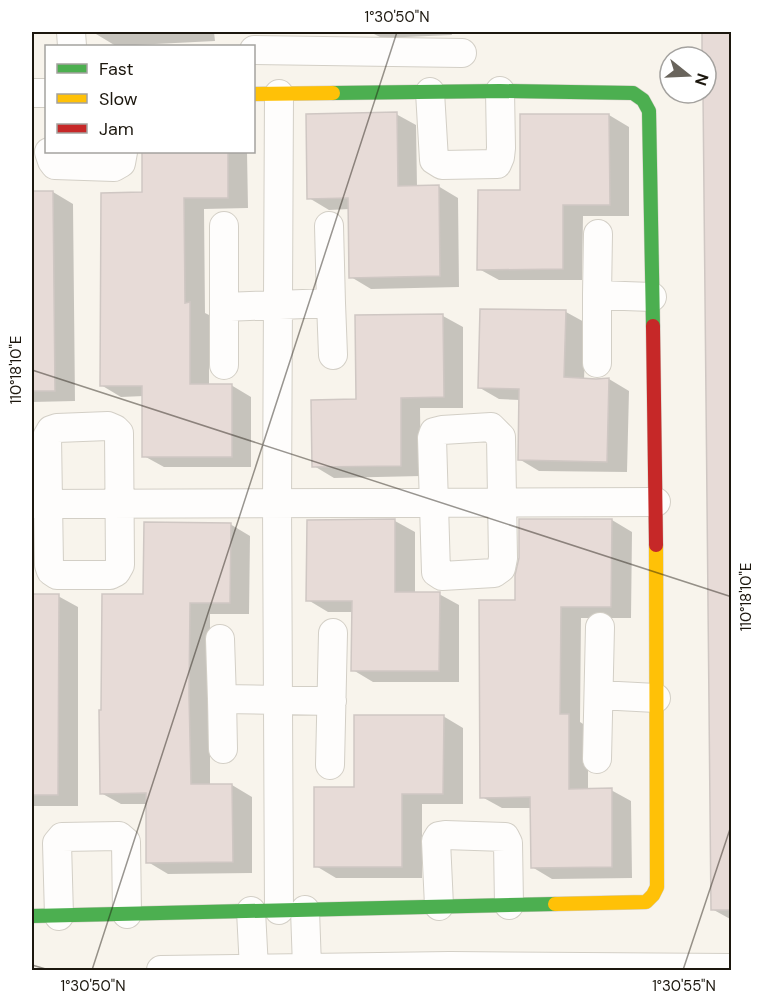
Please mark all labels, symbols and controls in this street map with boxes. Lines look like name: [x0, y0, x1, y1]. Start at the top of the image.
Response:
text: 1°30'50"N: [364, 7, 430, 27]
legend: [45, 45, 255, 153]
north arrow: [658, 45, 718, 105]
text: Fast: [99, 57, 134, 81]
text: N: [690, 71, 714, 88]
text: Slow: [99, 87, 138, 111]
text: Jam: [99, 117, 134, 141]
text: 110°18'10"E: [6, 336, 26, 404]
text: 110°18'10"E: [736, 563, 756, 631]
text: 1°30'50"N: [60, 976, 126, 996]
text: 1°30'55"N: [652, 976, 716, 996]

